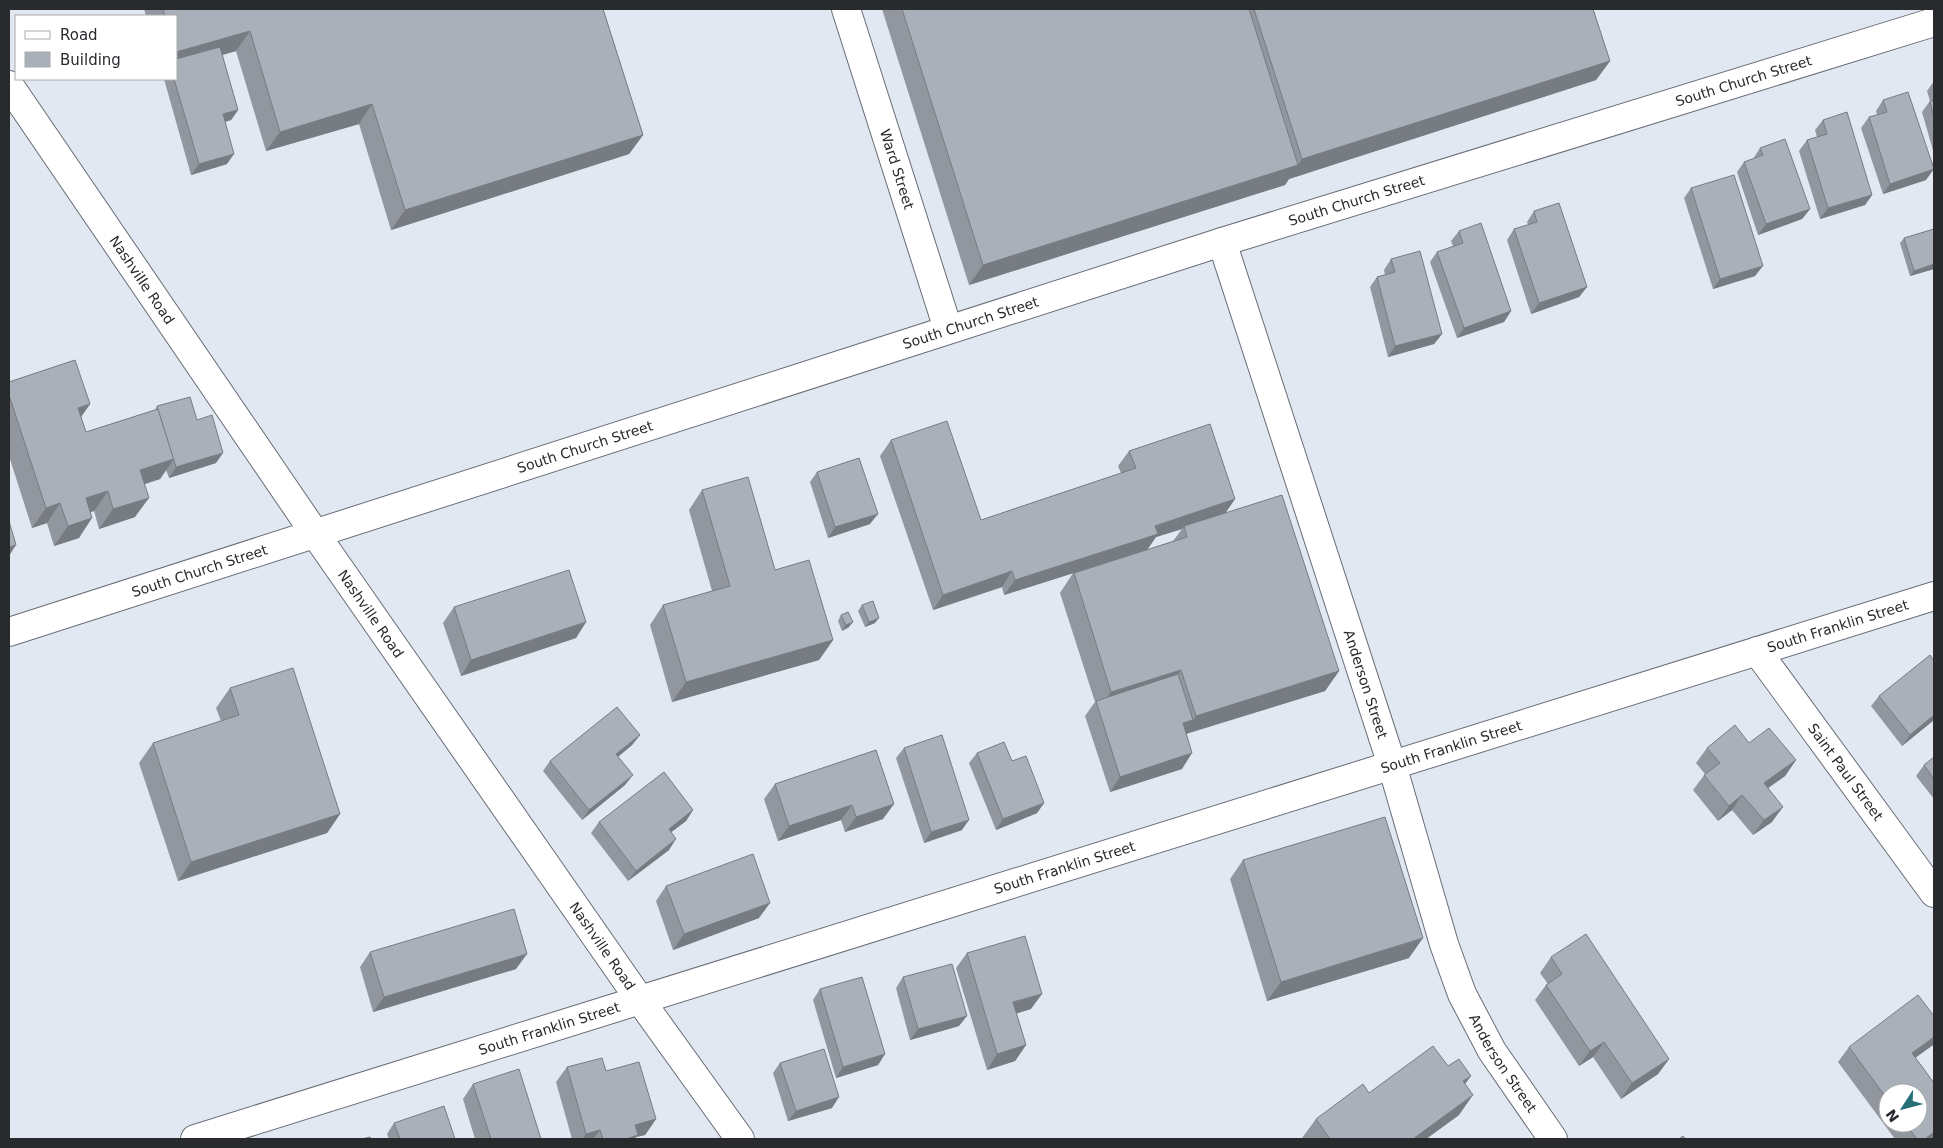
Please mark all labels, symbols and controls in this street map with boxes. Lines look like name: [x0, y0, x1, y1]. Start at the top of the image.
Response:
legend: [15, 15, 178, 80]
text: Road: [60, 26, 98, 44]
text: Building: [60, 51, 121, 69]
street label: South Church Street: [1673, 52, 1814, 109]
street label: Ward Street: [877, 127, 917, 212]
street label: South Church Street: [1286, 172, 1427, 229]
street label: Nashville Road: [106, 233, 178, 327]
street label: South Church Street: [901, 293, 1041, 352]
street label: South Church Street: [515, 417, 655, 476]
street label: South Church Street: [129, 541, 270, 600]
street label: Nashville Road: [335, 567, 407, 661]
street label: South Franklin Street: [1765, 596, 1911, 656]
street label: Anderson Street: [1341, 628, 1391, 741]
street label: South Franklin Street: [1379, 717, 1524, 776]
street label: Saint Paul Street: [1805, 720, 1887, 824]
street label: South Franklin Street: [992, 838, 1138, 897]
street label: Nashville Road: [566, 899, 639, 993]
street label: South Franklin Street: [476, 999, 622, 1058]
street label: Anderson Street: [1466, 1011, 1540, 1116]
north arrow: [1878, 1083, 1928, 1133]
text: N: [1883, 1106, 1902, 1125]

